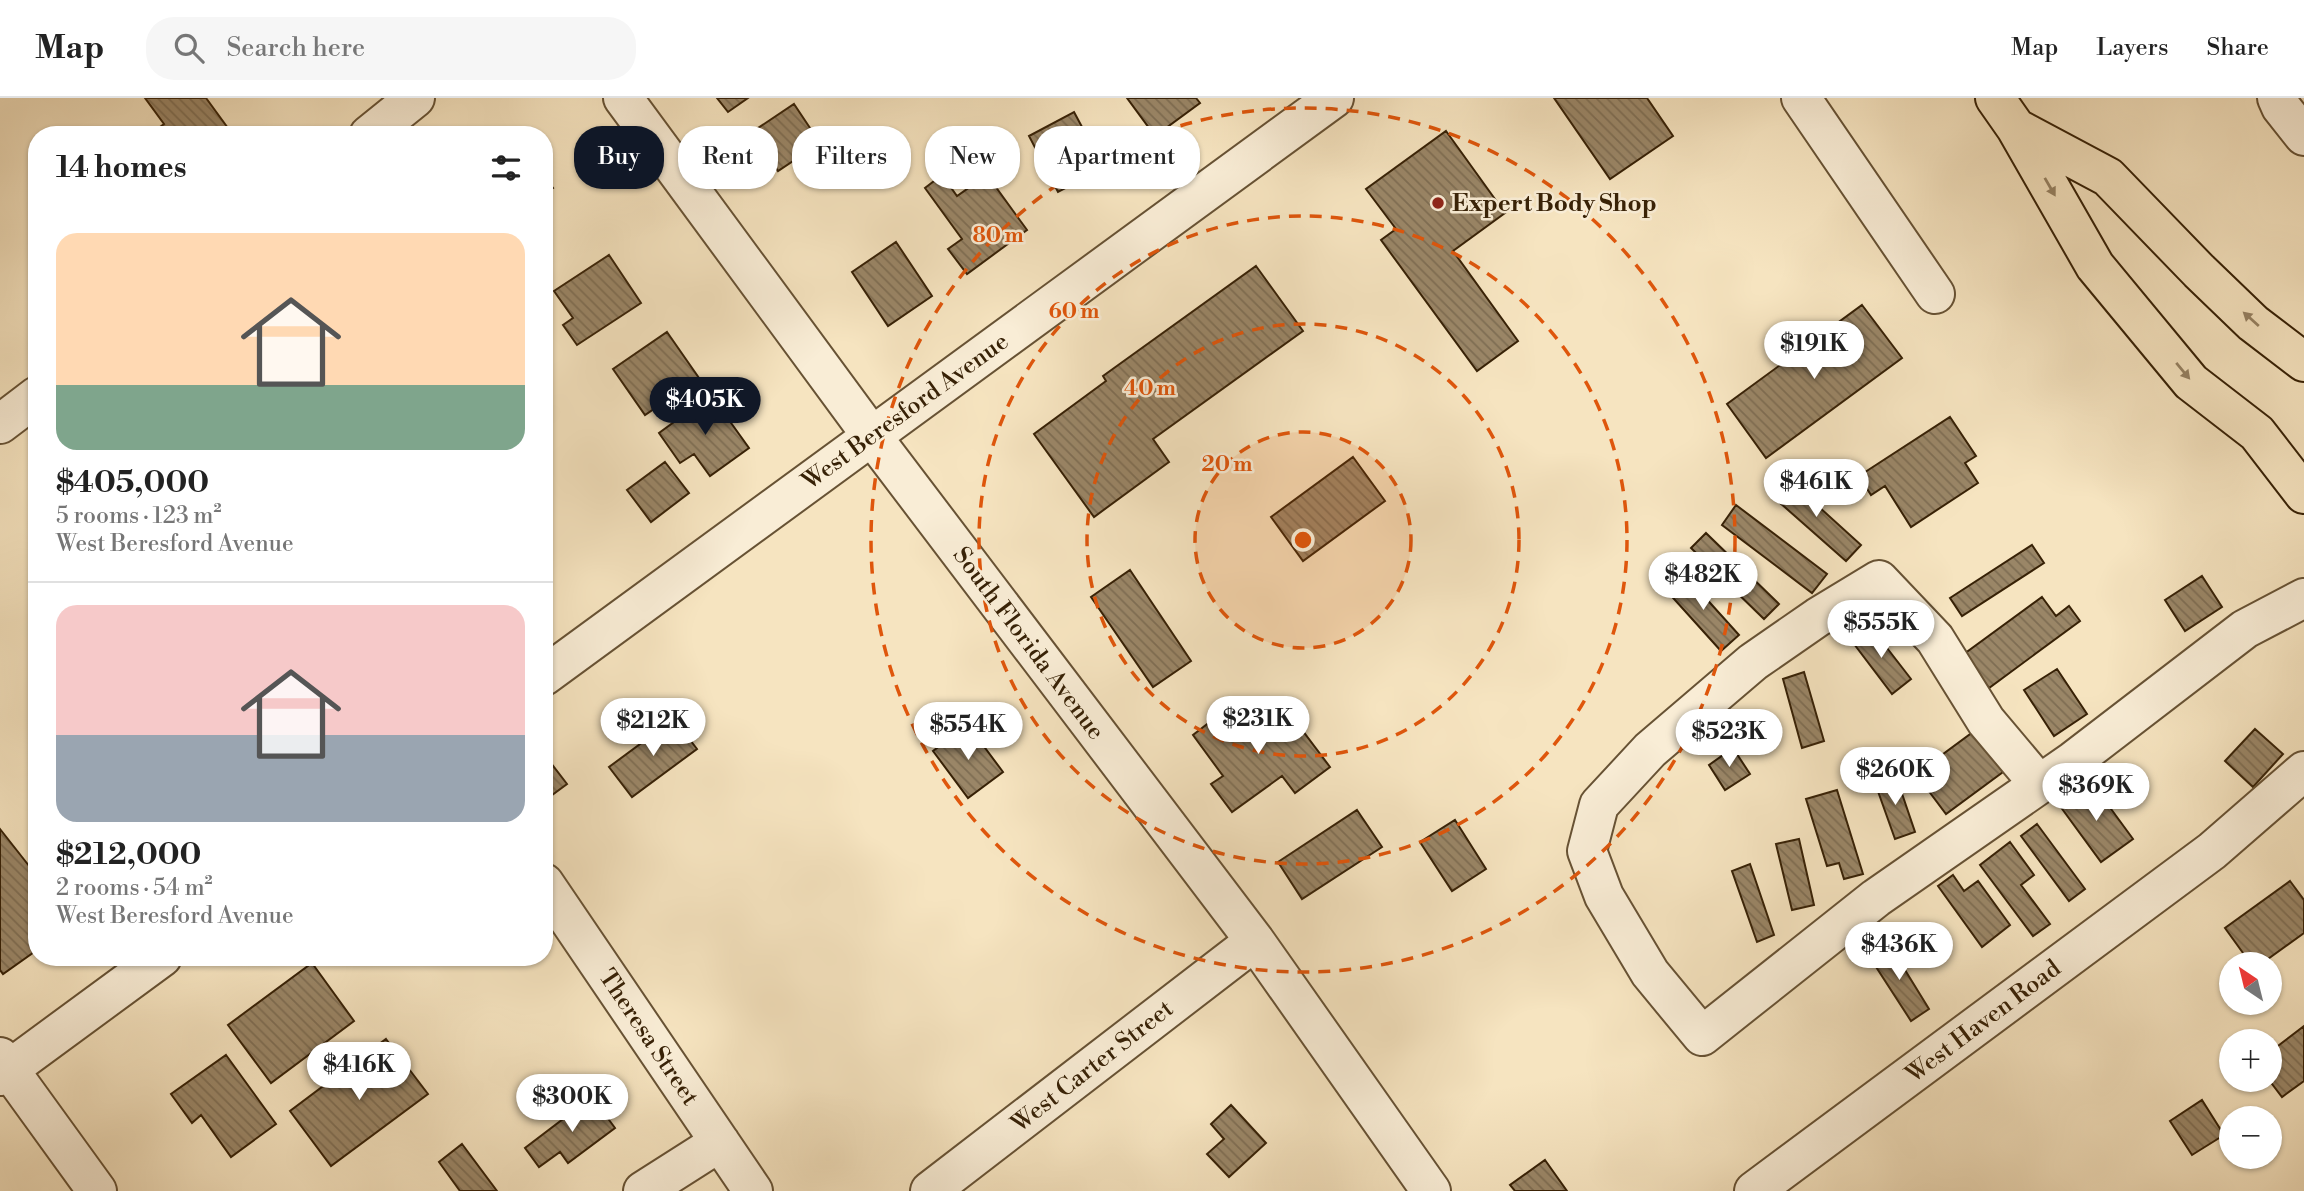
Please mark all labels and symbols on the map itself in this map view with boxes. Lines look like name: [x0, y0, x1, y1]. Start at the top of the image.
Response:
one-way arrow: [2044, 178, 2056, 197]
place label: Expert Body Shop: [1452, 189, 1657, 219]
marker: Expert Body Shop: [1430, 195, 1446, 211]
text: 80 m: [972, 223, 1024, 249]
text: 60 m: [1049, 299, 1099, 325]
one-way arrow: [2242, 312, 2259, 327]
pin: $191K: [1765, 322, 1863, 381]
street label: West Beresford Avenue: [796, 327, 1015, 497]
one-way arrow: [2175, 362, 2190, 380]
text: 40 m: [1124, 376, 1176, 402]
pin: $405K: [656, 378, 754, 437]
text: 20 m: [1202, 452, 1252, 478]
pin: $461K: [1767, 460, 1865, 519]
centre of rings: [1291, 528, 1315, 552]
street label: South Florida Avenue: [946, 541, 1111, 746]
pin: $482K: [1654, 552, 1752, 612]
pin: $555K: [1832, 601, 1930, 660]
pin: $231K: [1209, 696, 1307, 756]
pin: $212K: [604, 698, 702, 758]
pin: $554K: [919, 702, 1017, 762]
pin: $523K: [1680, 710, 1778, 769]
pin: $260K: [1846, 748, 1944, 807]
pin: $369K: [2047, 764, 2145, 823]
pin: $436K: [1850, 922, 1948, 982]
north arrow: [2219, 952, 2282, 1015]
street label: West Haven Road: [1899, 954, 2067, 1090]
street label: Theresa Street: [592, 964, 705, 1112]
street label: West Carter Street: [1005, 994, 1180, 1140]
pin: $416K: [310, 1042, 408, 1102]
pin: $300K: [523, 1074, 621, 1134]

